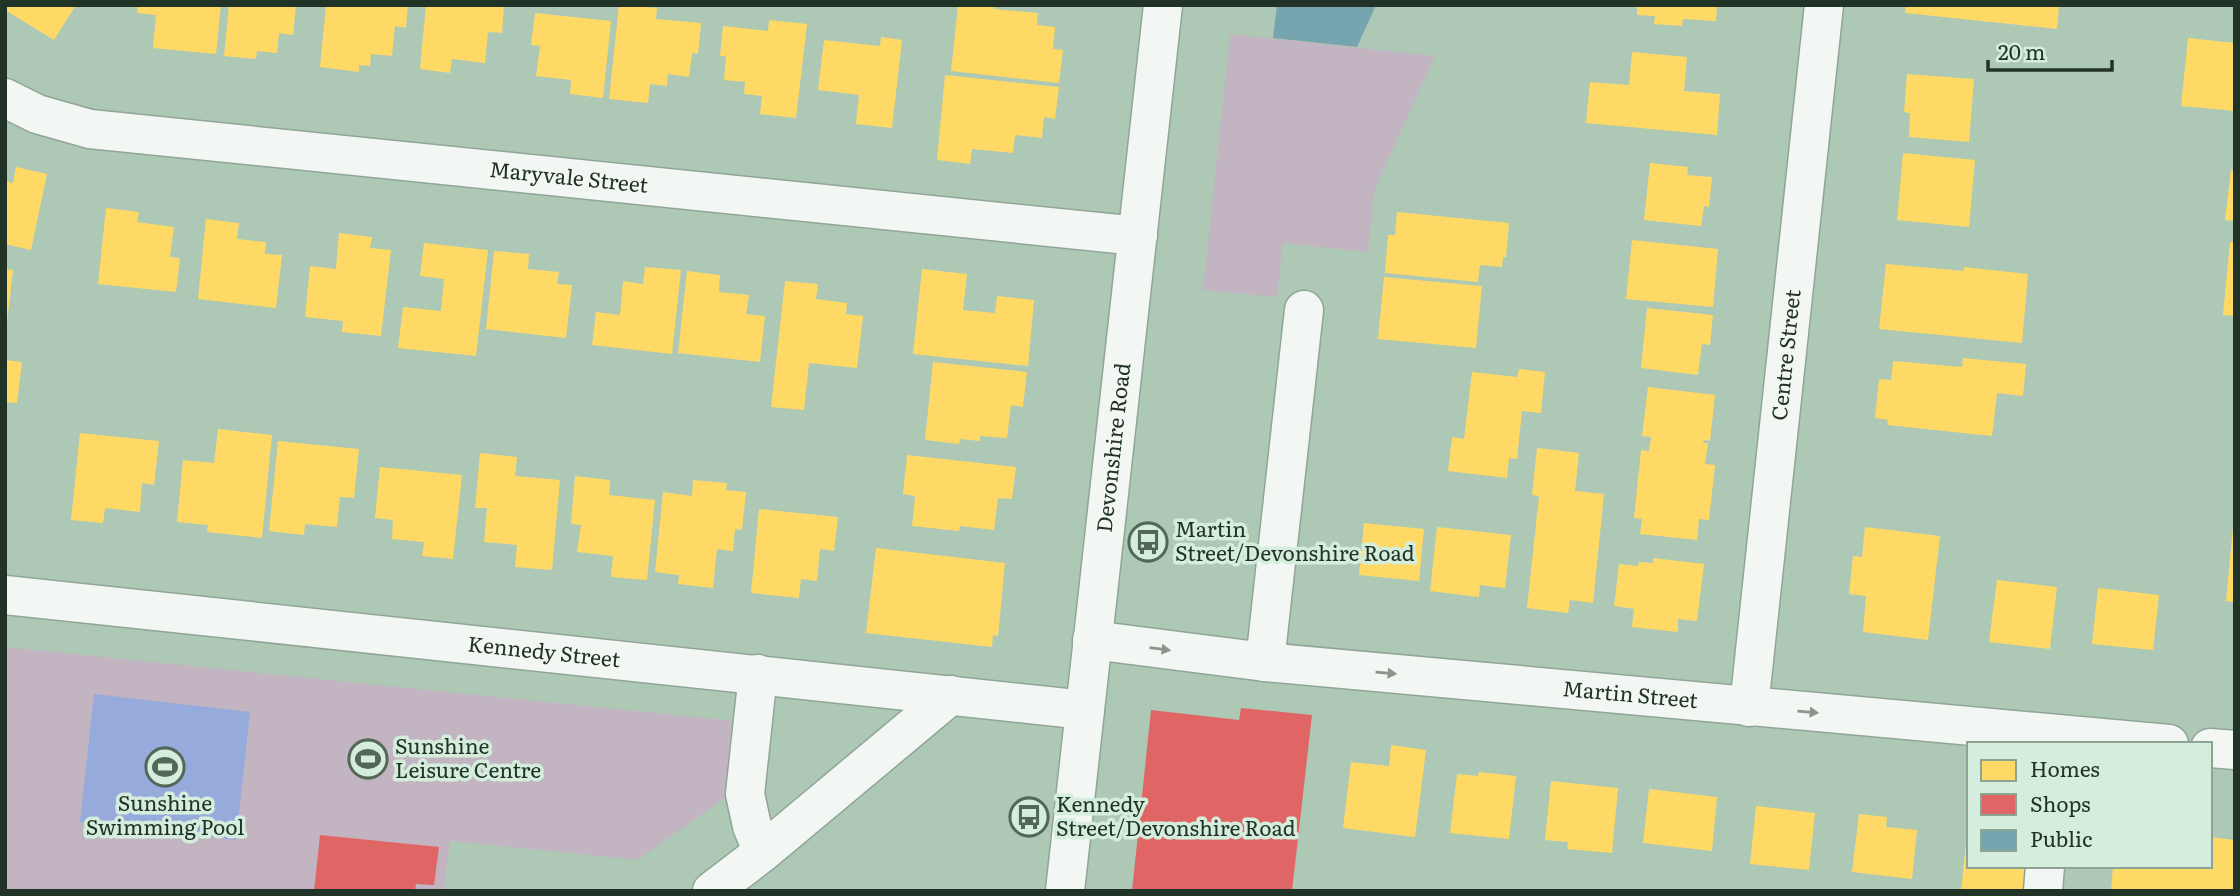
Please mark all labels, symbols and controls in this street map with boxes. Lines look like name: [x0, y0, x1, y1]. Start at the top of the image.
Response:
scale bar: [1988, 28, 2112, 72]
text: 20 m: [1998, 35, 2045, 66]
street label: Maryvale Street: [488, 152, 650, 199]
street label: Centre Street: [1762, 287, 1807, 422]
street label: Devonshire Road: [1087, 361, 1136, 534]
place label: Martin Street/Devonshire Road: [1175, 512, 1415, 567]
bus stop icon: Martin Street/Devonshire Road: [1127, 521, 1169, 563]
street label: Kennedy Street: [466, 626, 623, 673]
one-way arrow: [1149, 643, 1171, 654]
one-way arrow: [1375, 668, 1397, 679]
street label: Martin Street: [1561, 671, 1700, 714]
one-way arrow: [1797, 707, 1819, 718]
place label: Sunshine Leisure Centre: [395, 729, 541, 784]
sports icon: Sunshine Leisure Centre: [347, 738, 389, 780]
legend: [1967, 742, 2212, 868]
sports icon: Sunshine Swimming Pool: [144, 746, 186, 788]
text: Homes: [2030, 752, 2100, 783]
place label: Sunshine Swimming Pool: [86, 786, 244, 841]
place label: Kennedy Street/Devonshire Road: [1056, 787, 1296, 842]
text: Shops: [2030, 787, 2091, 818]
bus stop icon: Kennedy Street/Devonshire Road: [1008, 796, 1050, 838]
text: Public: [2030, 822, 2092, 853]

